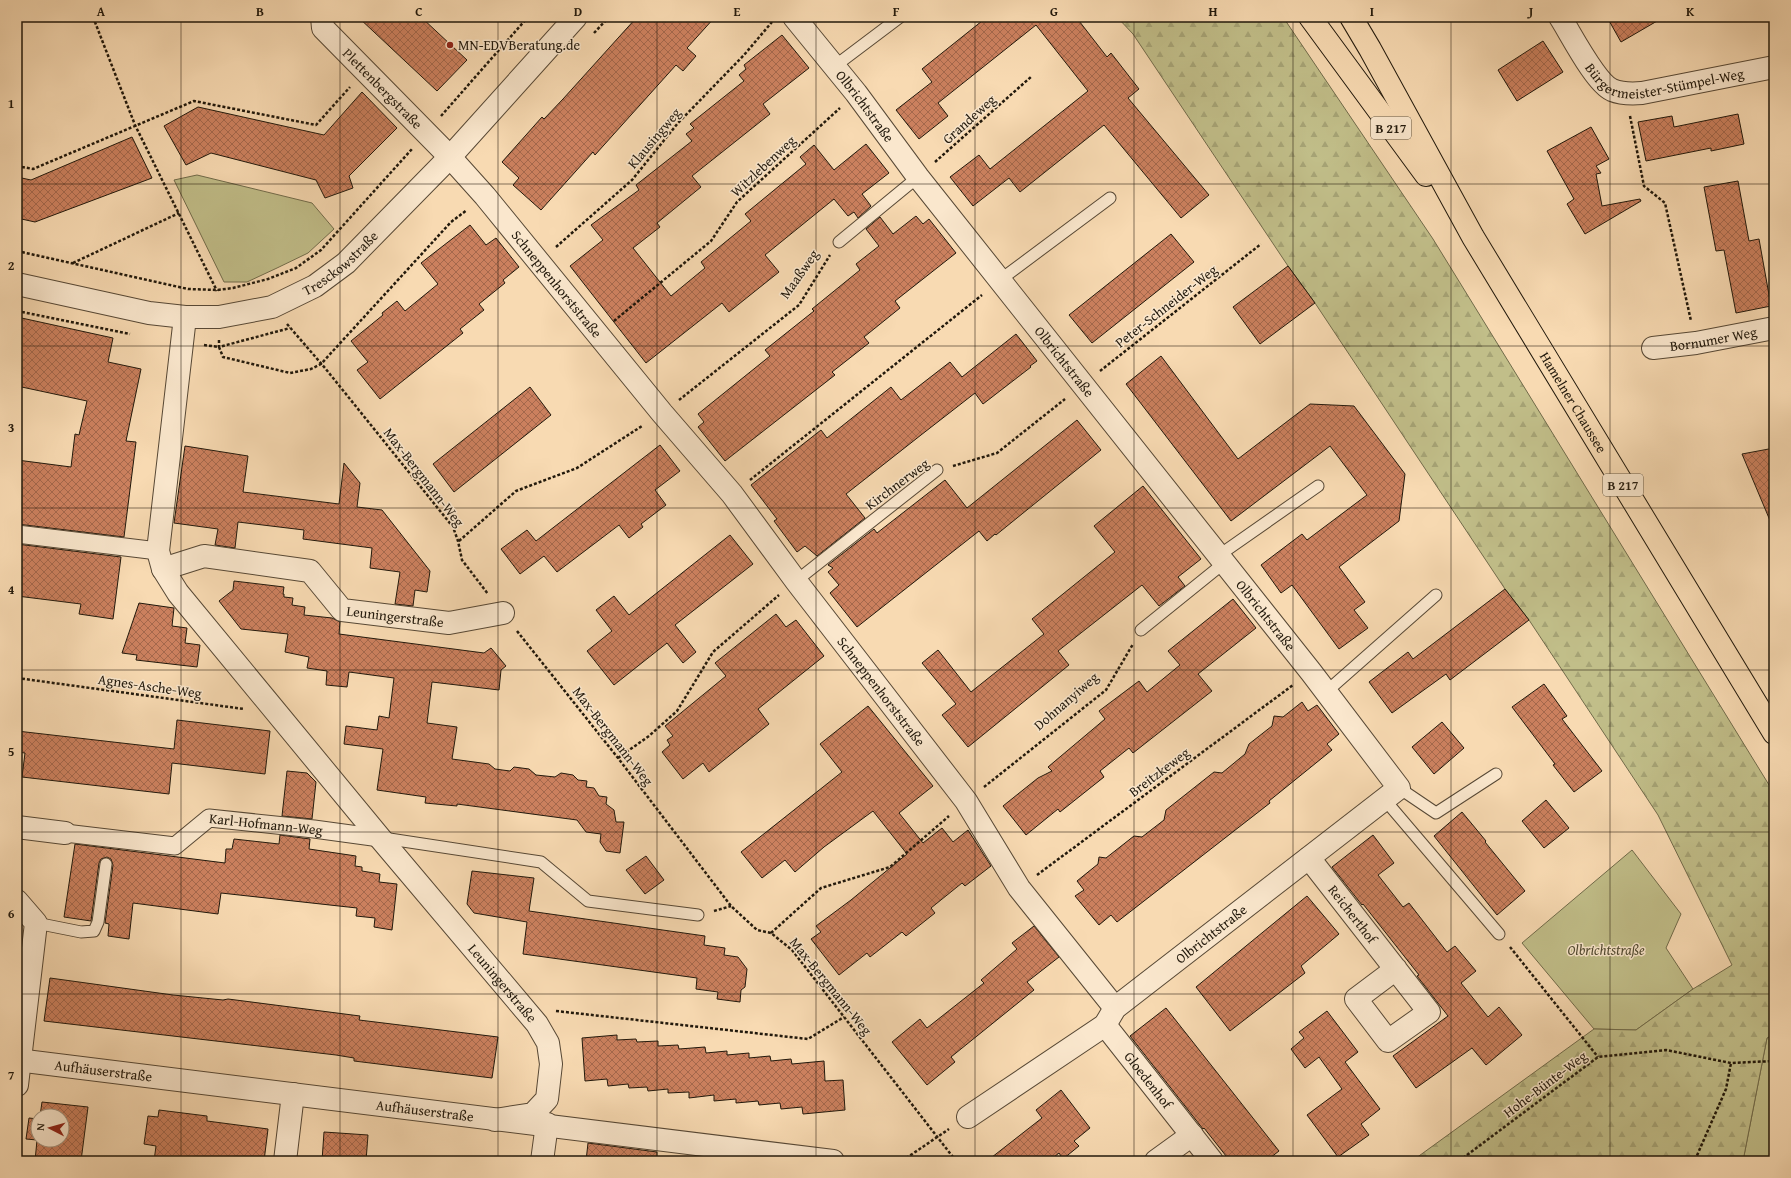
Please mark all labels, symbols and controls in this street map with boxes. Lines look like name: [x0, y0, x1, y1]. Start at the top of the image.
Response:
text: A: [97, 2, 106, 21]
text: B: [256, 2, 264, 21]
text: C: [415, 2, 423, 21]
text: D: [574, 2, 582, 21]
text: E: [734, 2, 741, 21]
text: F: [893, 2, 900, 21]
text: G: [1050, 2, 1058, 21]
text: H: [1208, 2, 1218, 21]
text: I: [1370, 2, 1374, 21]
text: J: [1527, 2, 1534, 21]
text: K: [1686, 2, 1695, 21]
place label: MN-EDVBeratung.de: [458, 35, 580, 55]
marker: MN-EDVBeratung.de: [445, 40, 455, 50]
street label: Plettenbergstraße: [338, 44, 427, 134]
street label: Bürgermeister-Stümpel-Weg: [1580, 59, 1746, 104]
street label: Olbrichtstraße: [831, 66, 899, 147]
street label: Grandeweg: [938, 90, 1000, 148]
text: 1: [8, 94, 14, 113]
street label: Klausingweg: [623, 103, 685, 173]
road number: B 217: [1371, 117, 1411, 139]
street label: Witzlebenweg: [726, 131, 800, 201]
street label: Tresckowstraße: [299, 226, 383, 301]
street label: Schneppenhorststraße: [507, 226, 607, 342]
street label: Maaßweg: [775, 245, 823, 303]
text: 2: [8, 256, 15, 275]
street label: Peter-Schneider-Weg: [1111, 260, 1221, 352]
street label: Olbrichtstraße: [1030, 322, 1099, 402]
street label: Bornumer Weg: [1669, 322, 1759, 356]
street label: Hamelner Chaussee: [1535, 348, 1612, 457]
text: 3: [8, 418, 14, 437]
street label: Max-Bergmann-Weg: [379, 423, 469, 531]
street label: Kirchnerweg: [861, 453, 933, 515]
road number: B 217: [1603, 474, 1643, 496]
street label: Olbrichtstraße: [1231, 575, 1301, 655]
text: 4: [8, 580, 15, 599]
street label: Leuningerstraße: [345, 601, 445, 632]
street label: Schneppenhorststraße: [832, 632, 930, 751]
street label: Dohnanyiweg: [1029, 667, 1103, 735]
street label: Agnes-Asche-Weg: [97, 669, 203, 703]
street label: Max-Bergmann-Weg: [568, 682, 658, 790]
text: 5: [8, 742, 15, 761]
street label: Breitzkeweg: [1124, 742, 1194, 802]
street label: Karl-Hofmann-Weg: [208, 808, 324, 840]
street label: Reicherthof: [1323, 881, 1383, 949]
street label: Olbrichtstraße: [1171, 899, 1251, 968]
text: 6: [8, 904, 15, 923]
street label: Max-Bergmann-Weg: [785, 933, 877, 1039]
street label: Leuningerstraße: [463, 939, 542, 1027]
park label: Olbrichtstraße: [1567, 940, 1645, 960]
street label: Hohe-Bünte-Weg: [1499, 1046, 1591, 1122]
street label: Gloedenhof: [1120, 1047, 1178, 1114]
street label: Aufhäuserstraße: [53, 1055, 154, 1087]
text: 7: [8, 1066, 15, 1085]
street label: Aufhäuserstraße: [375, 1095, 475, 1126]
north arrow: [30, 1108, 70, 1148]
text: N: [32, 1122, 48, 1131]

